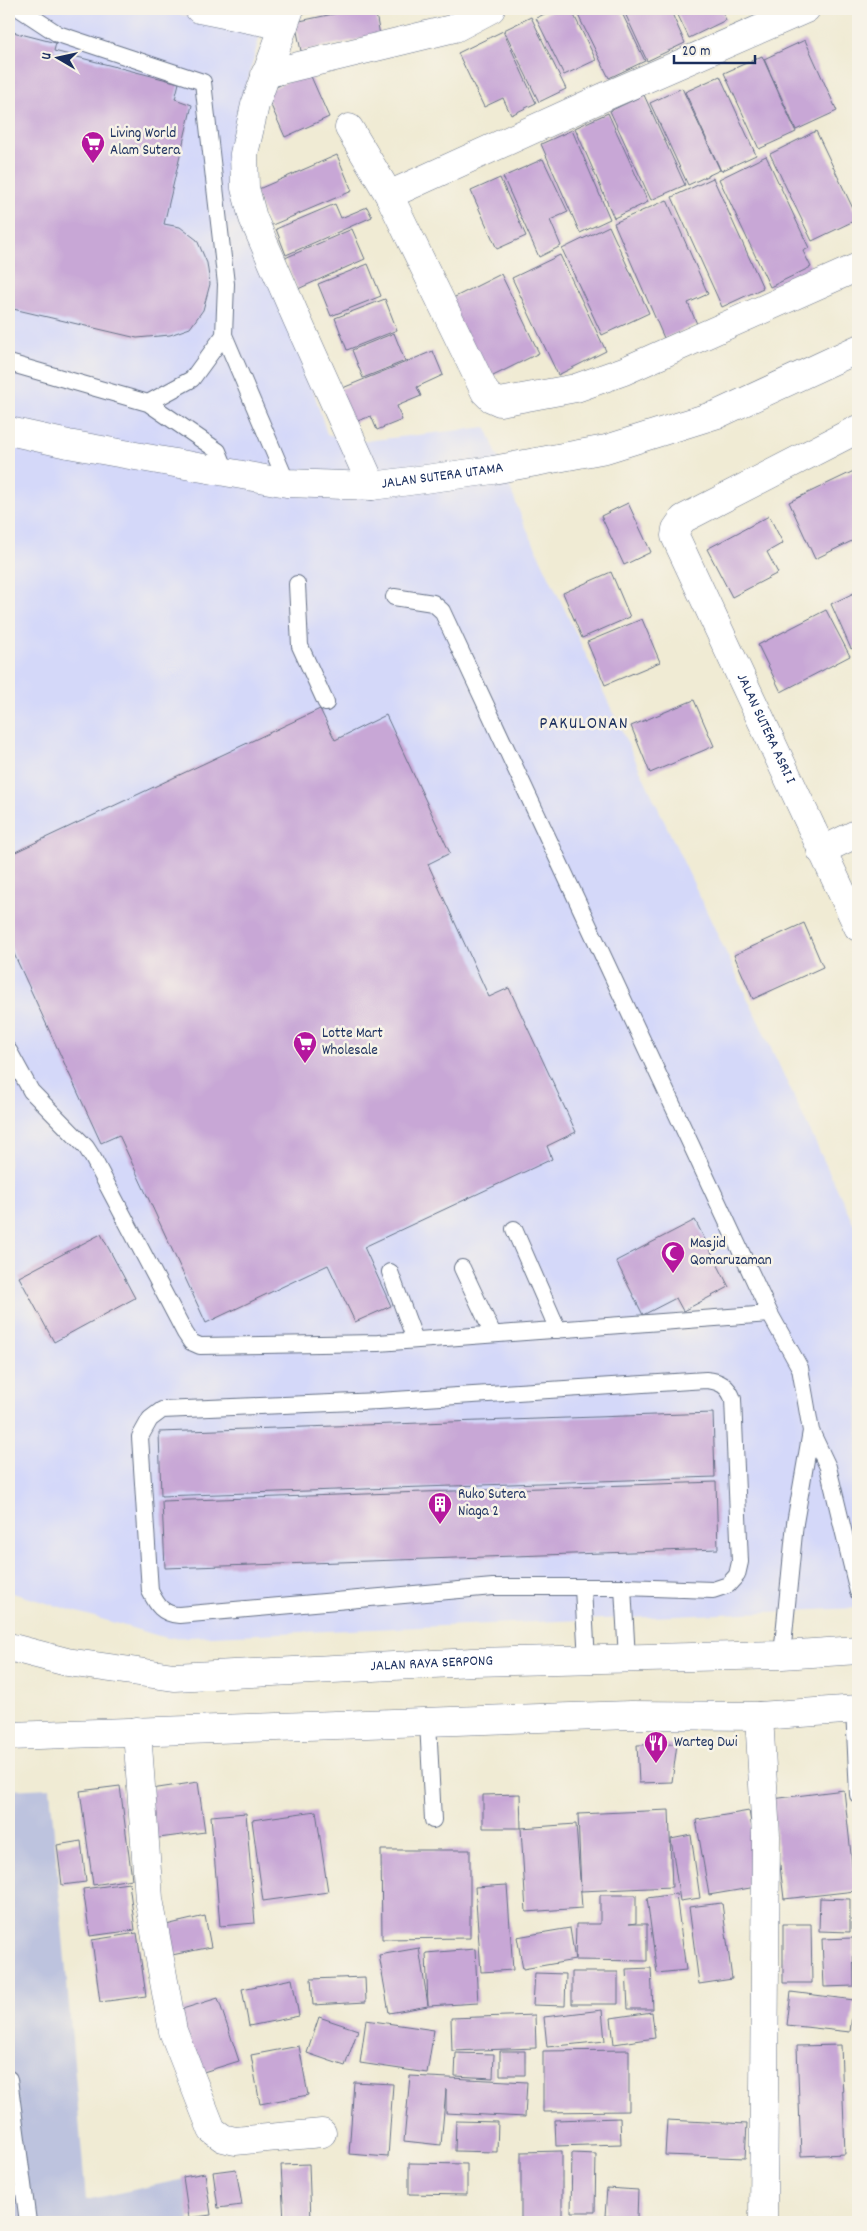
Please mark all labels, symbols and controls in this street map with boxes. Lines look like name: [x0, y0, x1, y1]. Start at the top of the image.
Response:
north arrow: [32, 32, 82, 82]
scale bar: [674, 32, 756, 64]
text: 20 m: [682, 41, 710, 63]
text: U: [37, 51, 58, 61]
place label: Living World Alam Sutera: [110, 123, 181, 162]
supermarket icon: Living World Alam Sutera: [80, 130, 106, 164]
street label: JALAN SUTERA UTAMA: [380, 457, 505, 496]
street label: JALAN SUTERA ASRI I: [730, 670, 801, 788]
district label: PAKULONAN: [539, 712, 629, 737]
place label: Lotte Mart Wholesale: [322, 1023, 383, 1062]
supermarket icon: Lotte Mart Wholesale: [292, 1030, 318, 1064]
place label: Masjid Qomaruzaman: [690, 1233, 772, 1272]
mosque icon: Masjid Qomaruzaman: [660, 1240, 686, 1274]
place label: Ruko Sutera Niaga 2: [458, 1484, 527, 1523]
building icon: Ruko Sutera Niaga 2: [427, 1491, 453, 1525]
street label: JALAN RAYA SERPONG: [370, 1651, 493, 1678]
restaurant icon: Warteg Dwi: [643, 1730, 669, 1764]
place label: Warteg Dwi: [674, 1732, 738, 1754]

